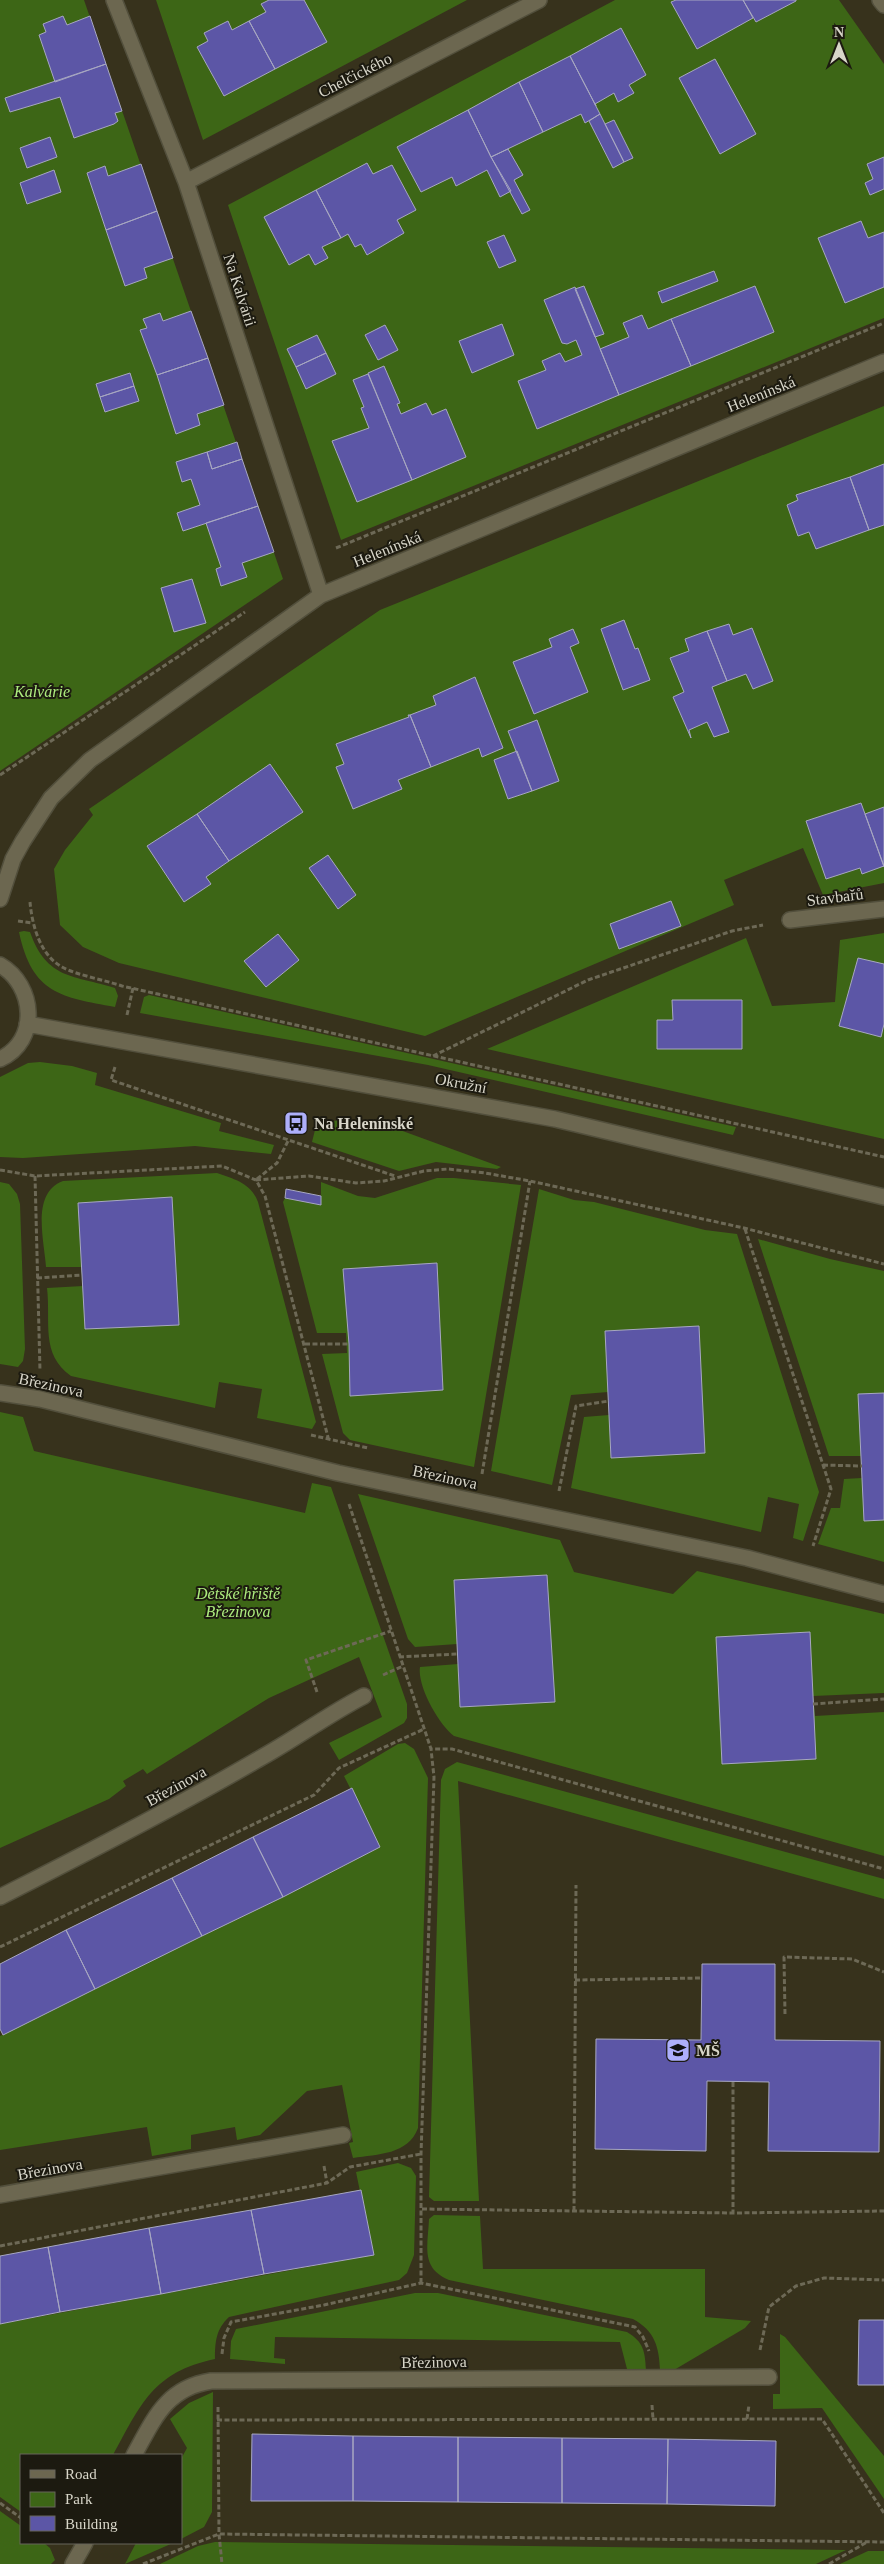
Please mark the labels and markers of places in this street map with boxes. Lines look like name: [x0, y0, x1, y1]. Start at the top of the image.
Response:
bus stop icon: Na Helenínské: [283, 1110, 309, 1136]
place label: Na Helenínské: [314, 1115, 413, 1132]
school or university icon: MŠ: [665, 2037, 691, 2063]
place label: MŠ: [696, 2041, 720, 2059]

